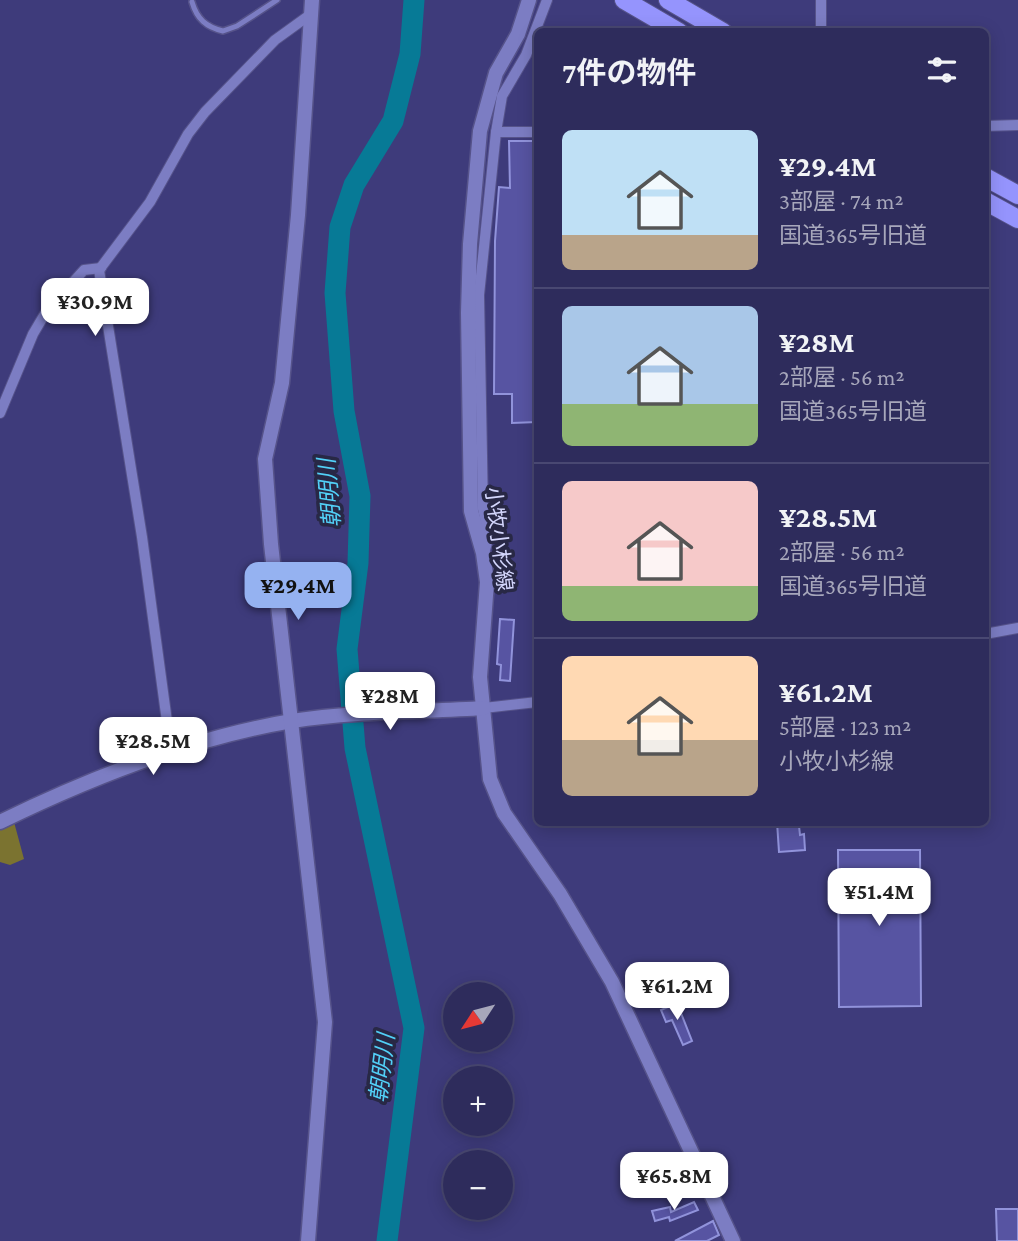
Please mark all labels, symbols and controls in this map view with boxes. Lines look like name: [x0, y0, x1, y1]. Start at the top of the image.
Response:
icon: filters: [923, 51, 961, 89]
text: 7件の物件: [562, 56, 697, 89]
text: ¥29.4M: [779, 149, 877, 182]
icon: home: [618, 158, 702, 242]
text: 3部屋 · 74 m²: [779, 188, 903, 214]
text: 国道365号旧道: [779, 222, 927, 248]
pin: ¥30.9M: [38, 278, 152, 338]
text: ¥30.9M: [57, 288, 133, 314]
text: ¥28M: [779, 325, 855, 358]
icon: home: [618, 334, 702, 418]
text: 2部屋 · 56 m²: [779, 364, 904, 390]
text: 国道365号旧道: [779, 398, 927, 424]
water label: 朝明川: [313, 455, 345, 529]
street label: 小牧小杉線: [481, 485, 517, 593]
text: ¥28.5M: [779, 500, 877, 533]
icon: home: [618, 509, 702, 593]
text: 2部屋 · 56 m²: [779, 539, 904, 565]
pin: ¥29.4M: [241, 562, 355, 622]
text: ¥29.4M: [261, 572, 335, 598]
text: 国道365号旧道: [779, 573, 927, 599]
pin: ¥28M: [349, 672, 431, 732]
text: ¥61.2M: [779, 675, 873, 708]
text: ¥28M: [361, 682, 419, 708]
icon: home: [618, 684, 702, 768]
text: 5部屋 · 123 m²: [779, 714, 911, 740]
pin: ¥28.5M: [96, 718, 210, 777]
text: ¥28.5M: [115, 727, 191, 753]
text: 小牧小杉線: [779, 748, 894, 774]
pin: ¥51.4M: [822, 869, 936, 928]
text: ¥51.4M: [844, 878, 914, 904]
pin: ¥61.2M: [620, 962, 734, 1022]
text: ¥61.2M: [641, 972, 713, 998]
north arrow: [443, 982, 513, 1052]
map controls: [443, 982, 513, 1220]
water label: 朝明川: [365, 1029, 399, 1104]
button: +: [443, 1066, 513, 1136]
button: −: [443, 1150, 513, 1220]
pin: ¥65.8M: [617, 1152, 731, 1212]
text: ¥65.8M: [636, 1162, 712, 1188]

